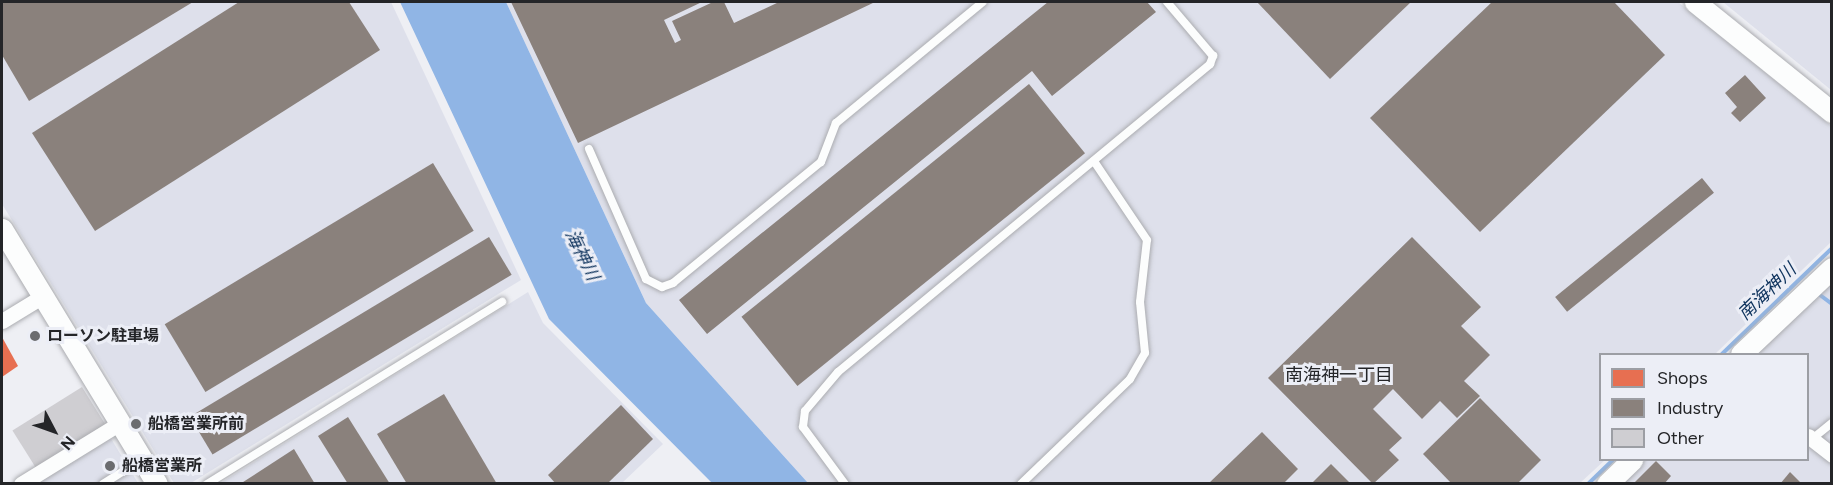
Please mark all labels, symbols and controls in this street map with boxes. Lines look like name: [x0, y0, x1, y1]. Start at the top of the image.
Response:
water label: 海神川: [560, 226, 604, 284]
water label: 南海神川: [1734, 259, 1800, 325]
place label: ローソン駐車場: [47, 326, 159, 346]
marker: ローソン駐車場: [28, 329, 42, 343]
legend: [1599, 353, 1809, 461]
district label: 南海神一丁目: [1285, 364, 1393, 386]
text: Shops: [1657, 367, 1708, 389]
text: Industry: [1657, 397, 1723, 419]
north arrow: [24, 401, 84, 461]
place label: 船橋営業所前: [148, 414, 244, 434]
marker: 船橋営業所前: [129, 417, 143, 431]
text: Other: [1657, 427, 1704, 449]
text: N: [57, 432, 79, 454]
place label: 船橋営業所: [122, 456, 202, 476]
marker: 船橋営業所: [103, 459, 117, 473]

